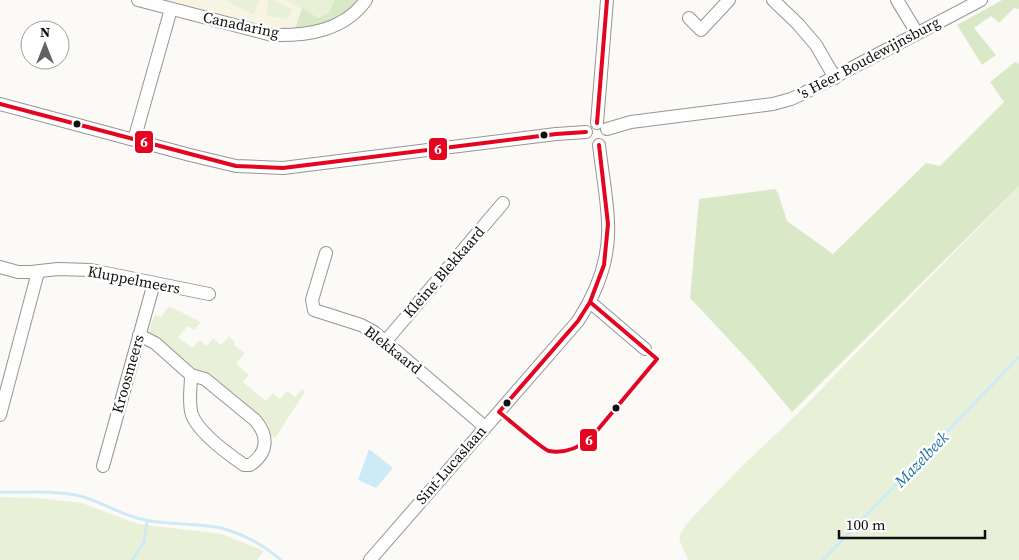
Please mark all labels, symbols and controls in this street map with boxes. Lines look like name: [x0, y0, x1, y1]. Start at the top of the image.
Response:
street label: Canadaring: [201, 6, 281, 43]
street label: 's Heer Boudewijnsburg: [794, 11, 944, 104]
north arrow: [20, 20, 70, 70]
text: N: [40, 22, 50, 42]
unlabelled marker: [72, 119, 82, 129]
line badge: 6: [134, 130, 154, 154]
unlabelled marker: [539, 130, 549, 140]
text: 6: [140, 132, 148, 152]
line badge: 6: [428, 137, 448, 161]
text: 6: [434, 139, 442, 159]
street label: Kleine Blekkaard: [398, 221, 489, 322]
street label: Kluppelmeers: [86, 260, 182, 299]
street label: Blekkaard: [360, 321, 427, 379]
street label: Kroosmeers: [106, 332, 149, 416]
unlabelled marker: [502, 398, 512, 408]
unlabelled marker: [611, 403, 621, 413]
street label: Sint-Lucaslaan: [411, 421, 491, 508]
water label: Mazelbeek: [888, 426, 953, 492]
line badge: 6: [579, 428, 598, 452]
text: 6: [585, 430, 593, 450]
scale bar: [839, 508, 985, 540]
text: 100 m: [846, 514, 886, 535]

